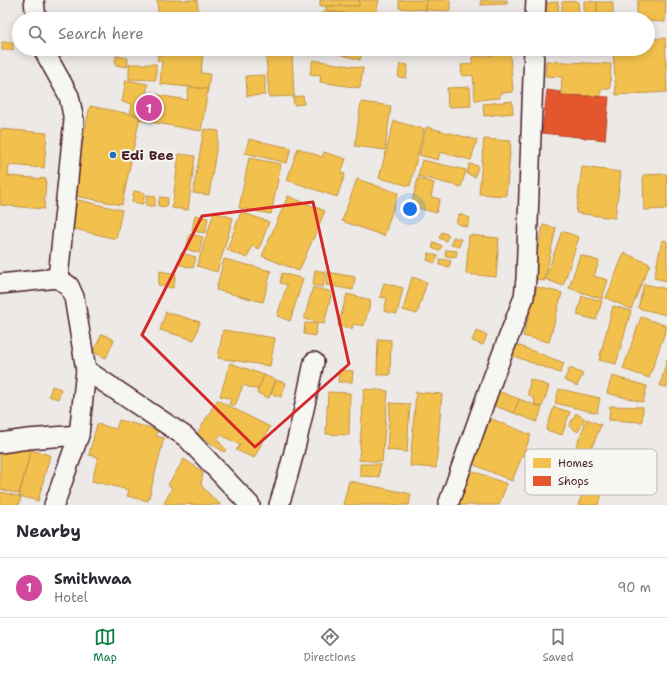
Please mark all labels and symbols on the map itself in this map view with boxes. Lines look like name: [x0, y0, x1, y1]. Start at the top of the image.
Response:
pin: 1: [136, 93, 162, 123]
place label: Edi Bee: [121, 146, 174, 164]
marker: Edi Bee: [108, 150, 118, 160]
your location: [400, 199, 420, 219]
legend: [525, 449, 657, 495]
text: Homes: [558, 456, 594, 471]
text: Shops: [558, 474, 589, 489]

